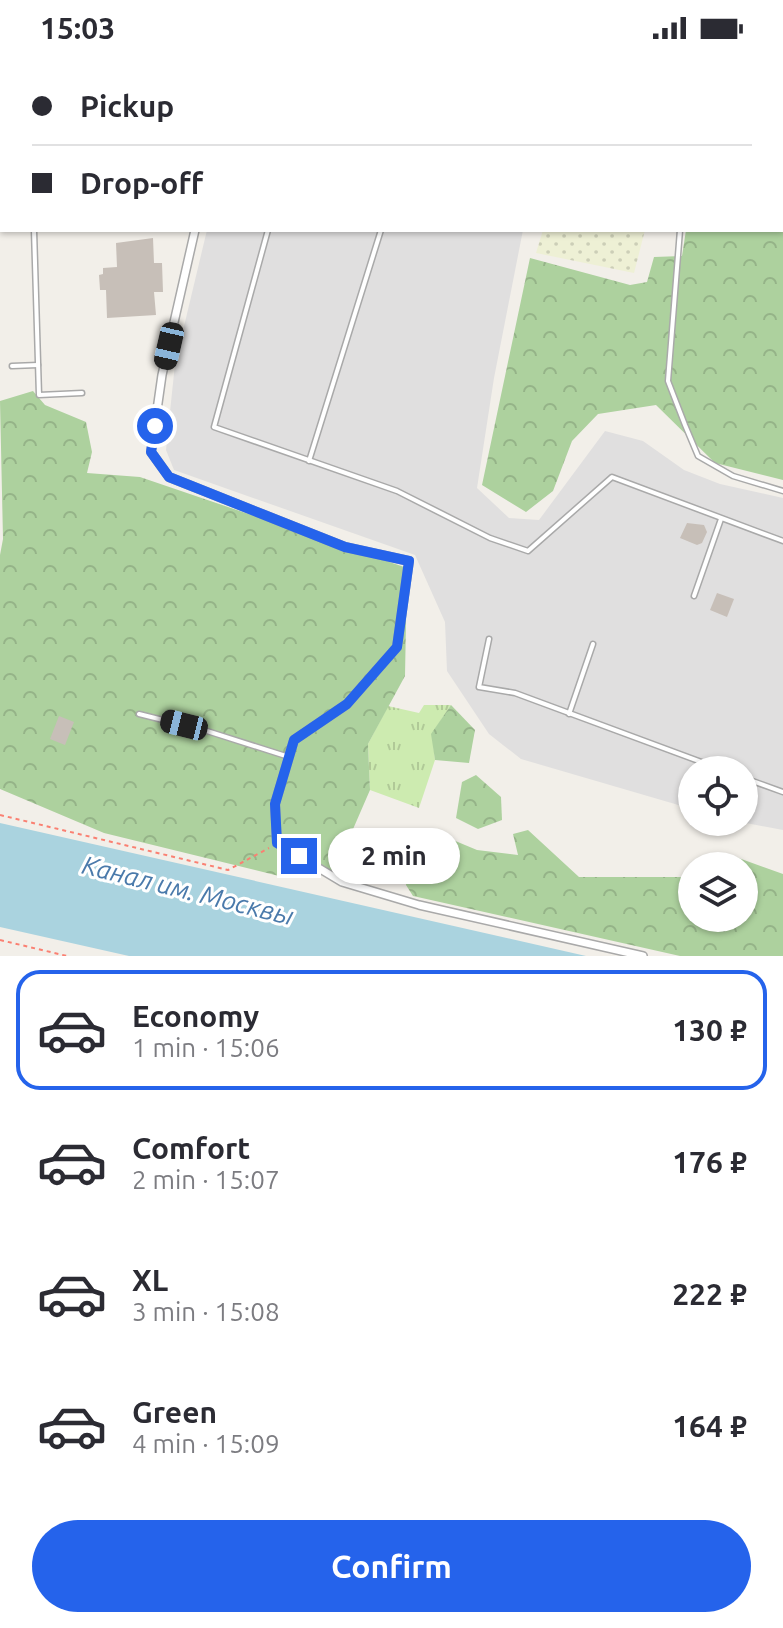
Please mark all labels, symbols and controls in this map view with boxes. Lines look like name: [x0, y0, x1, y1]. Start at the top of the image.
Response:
text: 15:03: [40, 11, 115, 45]
text: Pickup: [80, 89, 174, 123]
text: Drop-off: [80, 166, 203, 200]
car: [152, 320, 186, 372]
route start: [137, 408, 173, 444]
car: [158, 708, 210, 742]
map controls: [678, 756, 758, 932]
button: locate: [678, 756, 758, 836]
callout: 2 min: [327, 828, 459, 884]
route end: [281, 838, 317, 874]
text: 2 min: [361, 841, 427, 870]
water label: Канал им. Москвы: [79, 850, 297, 930]
button: layers: [678, 852, 758, 932]
icon: car: [36, 994, 108, 1066]
text: Economy: [132, 999, 259, 1033]
text: 130 ₽: [672, 1013, 747, 1047]
text: 1 min · 15:06: [132, 1033, 280, 1062]
icon: car: [36, 1126, 108, 1198]
text: Comfort: [132, 1131, 250, 1165]
text: 176 ₽: [672, 1145, 747, 1179]
text: 2 min · 15:07: [132, 1165, 280, 1194]
icon: car: [36, 1258, 108, 1330]
text: XL: [132, 1263, 168, 1297]
text: 222 ₽: [672, 1277, 747, 1311]
text: 3 min · 15:08: [132, 1297, 280, 1326]
icon: car: [36, 1390, 108, 1462]
text: Green: [132, 1395, 217, 1429]
text: 164 ₽: [672, 1409, 747, 1443]
text: 4 min · 15:09: [132, 1429, 280, 1458]
button: Confirm: [32, 1520, 751, 1612]

